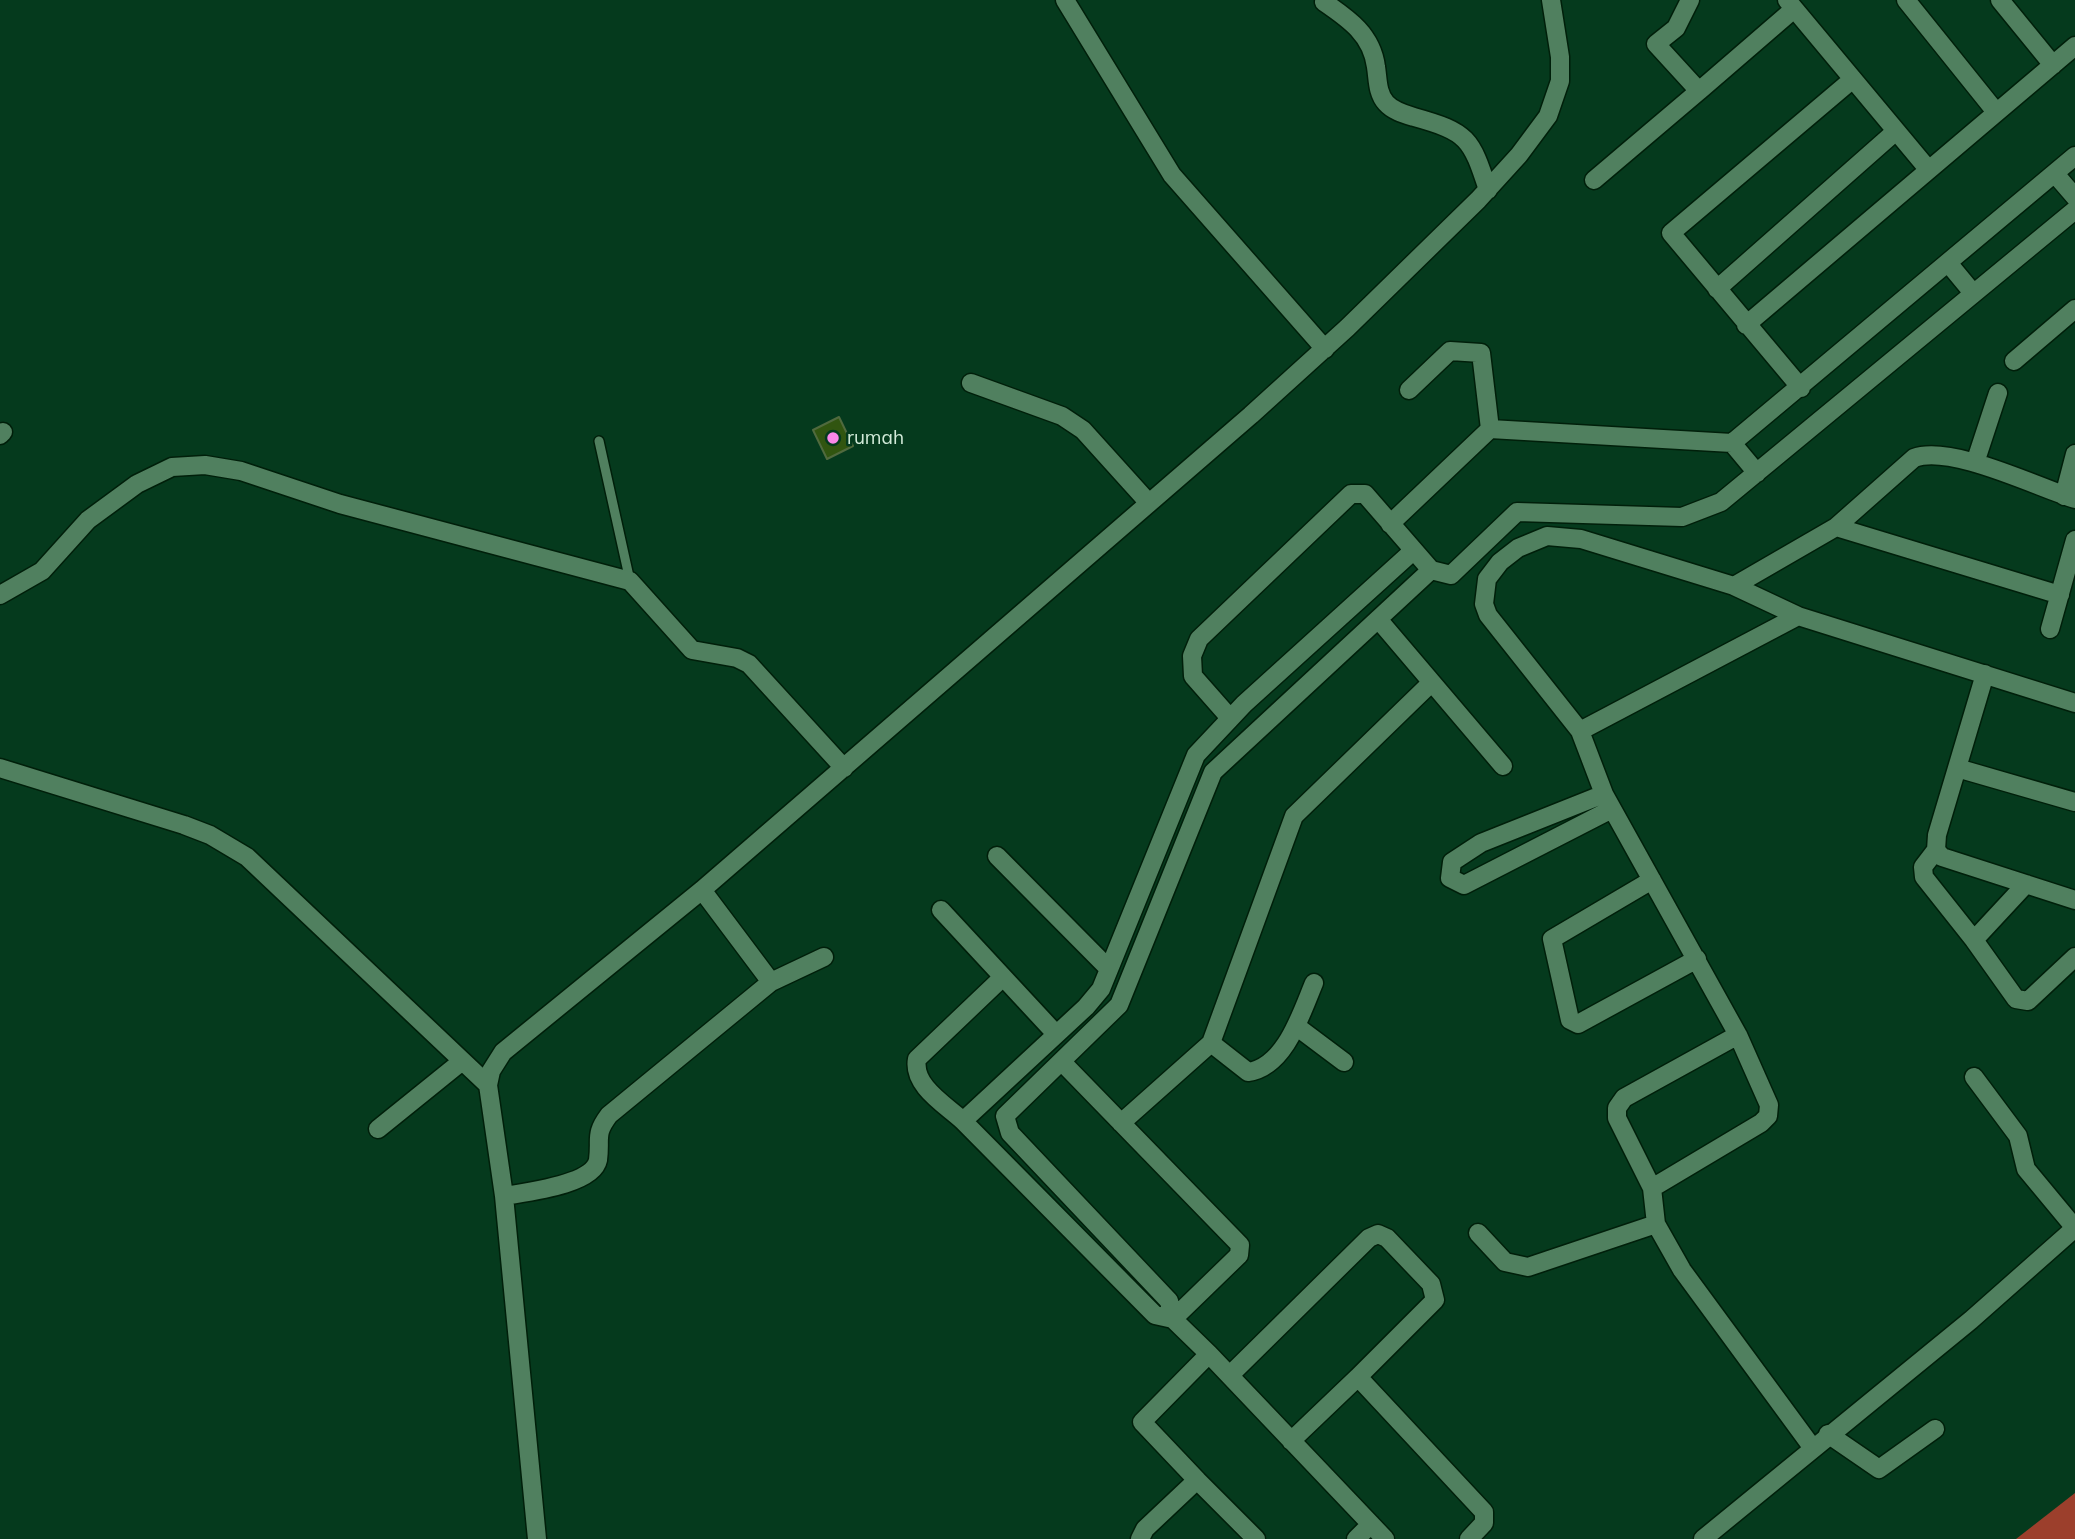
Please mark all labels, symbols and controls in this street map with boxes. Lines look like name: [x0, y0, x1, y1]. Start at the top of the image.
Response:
place label: rumah: [847, 427, 904, 449]
marker: rumah: [825, 430, 841, 446]

